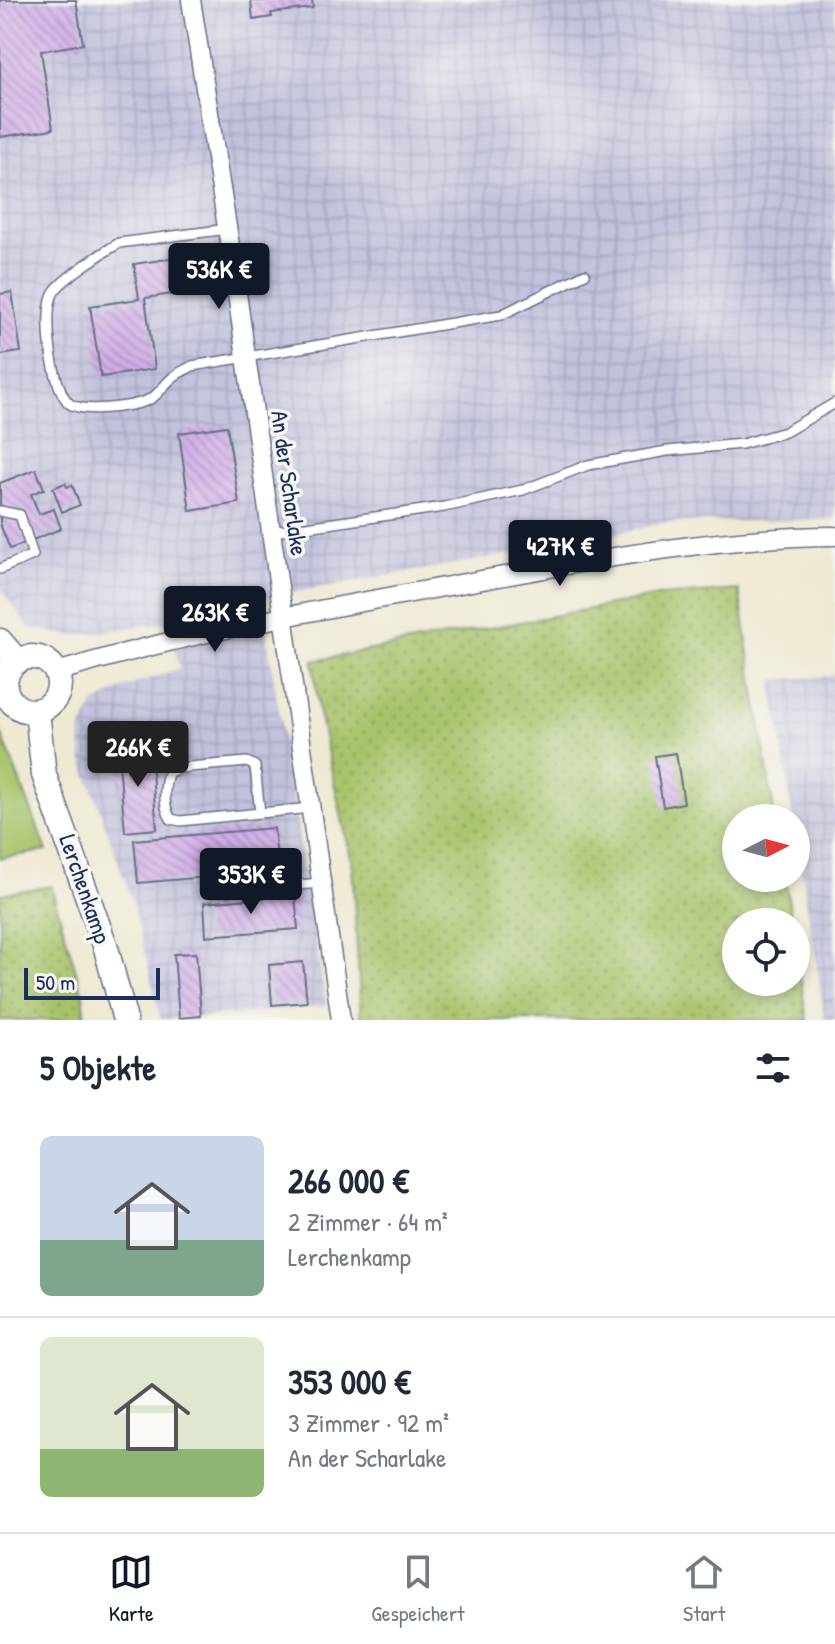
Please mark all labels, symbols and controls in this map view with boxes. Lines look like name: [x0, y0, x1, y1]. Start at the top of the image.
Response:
pin: 536K €: [154, 243, 284, 311]
text: 536K €: [186, 251, 252, 286]
street label: An der Scharlake: [264, 408, 316, 558]
pin: 427K €: [495, 520, 625, 588]
text: 427K €: [527, 528, 593, 563]
pin: 263K €: [150, 586, 280, 654]
text: 263K €: [182, 594, 248, 629]
pin: 266K €: [73, 721, 203, 789]
text: 266K €: [105, 729, 171, 764]
north arrow: [722, 804, 810, 892]
map controls: [722, 804, 810, 996]
street label: Lerchenkamp: [52, 830, 120, 948]
pin: 353K €: [186, 848, 316, 916]
text: 353K €: [218, 856, 284, 891]
button: locate: [722, 908, 810, 996]
scale bar: [24, 964, 160, 1000]
text: 50 m: [36, 967, 75, 997]
text: 5 Objekte: [40, 1045, 156, 1091]
icon: filters: [751, 1046, 795, 1090]
text: 266 000 €: [288, 1158, 409, 1204]
icon: home: [104, 1168, 200, 1264]
text: 2 Zimmer · 64 m²: [288, 1204, 448, 1239]
text: Lerchenkamp: [288, 1239, 411, 1274]
text: 353 000 €: [288, 1359, 411, 1405]
icon: home: [104, 1369, 200, 1465]
text: 3 Zimmer · 92 m²: [288, 1405, 449, 1440]
text: An der Scharlake: [288, 1440, 446, 1475]
tab: Karte: [109, 1550, 154, 1628]
tab: Gespeichert: [371, 1550, 465, 1628]
tab: Start: [682, 1550, 726, 1628]

